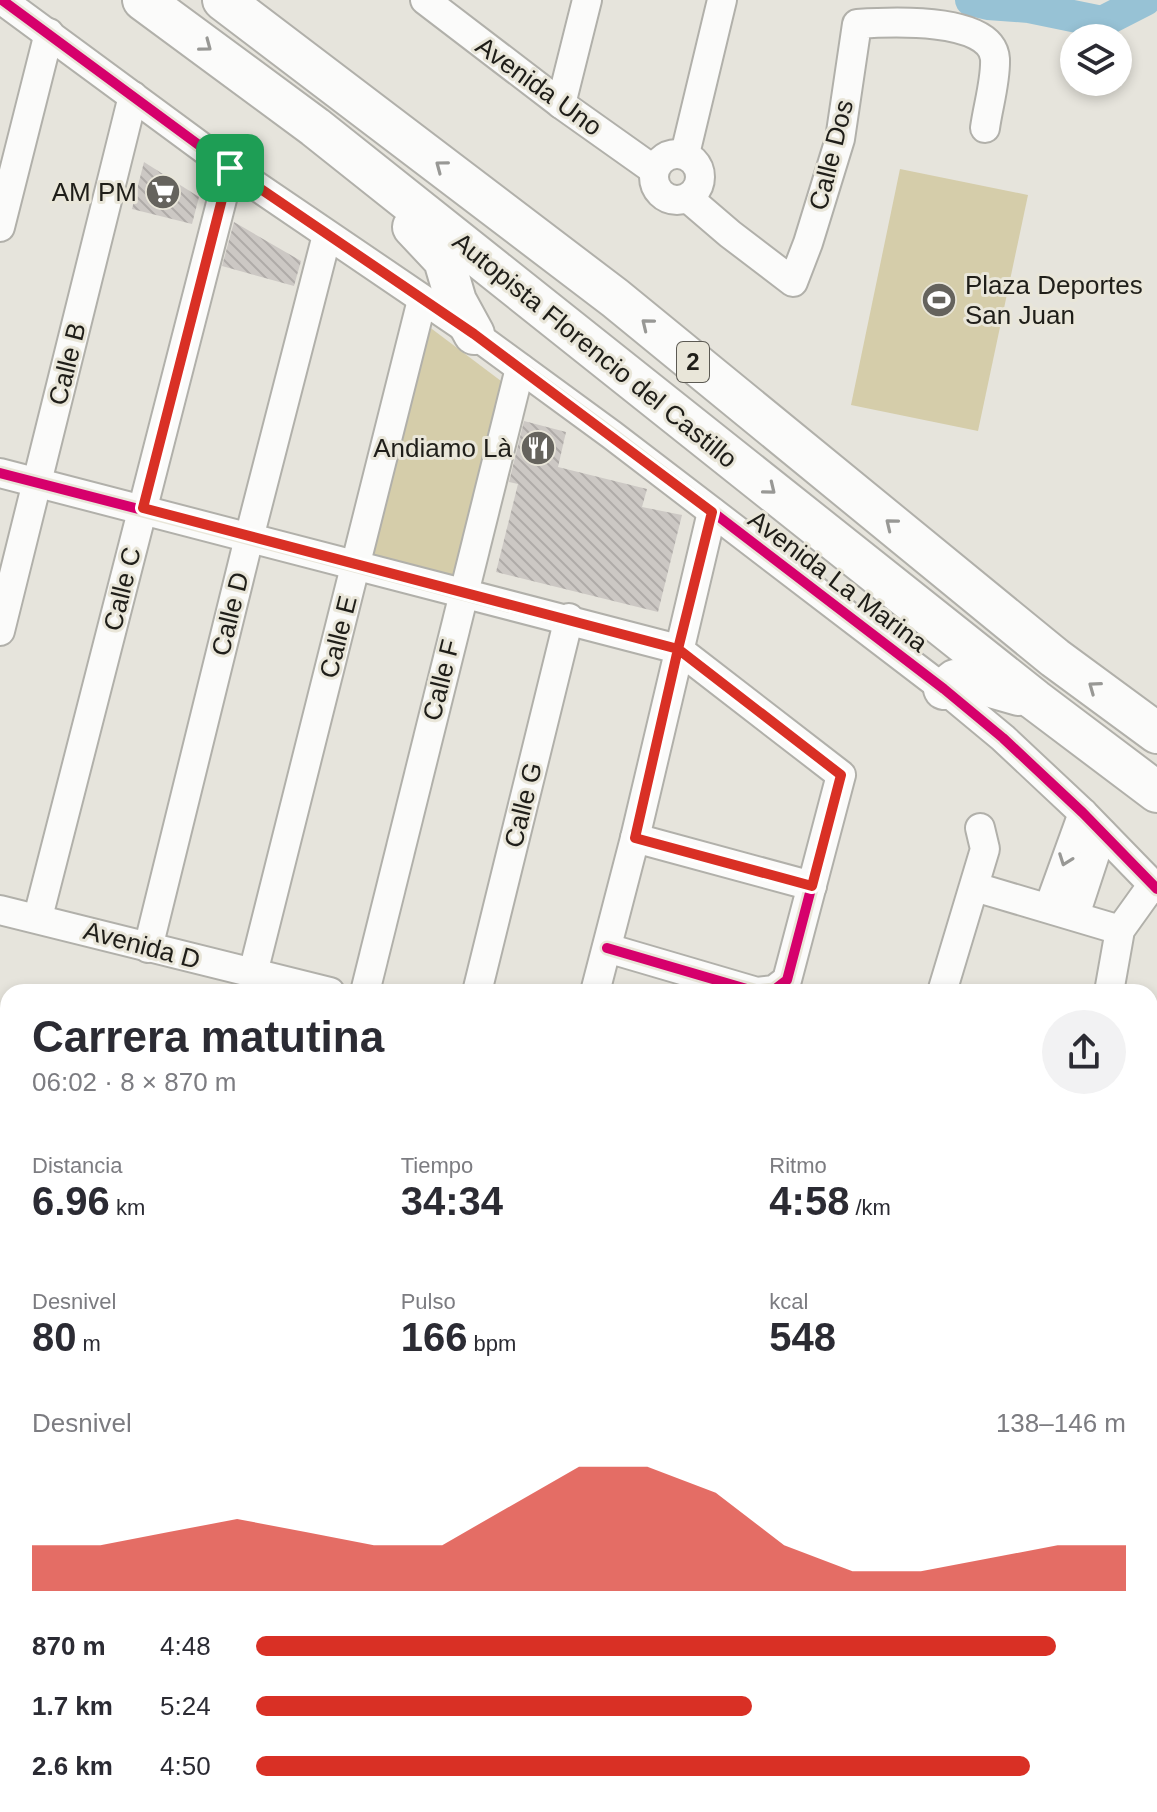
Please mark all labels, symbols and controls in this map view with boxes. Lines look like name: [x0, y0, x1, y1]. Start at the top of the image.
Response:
map controls: [1060, 24, 1132, 96]
button: layers: [1060, 24, 1132, 96]
street label: Avenida Uno: [470, 30, 608, 142]
one-way arrow: [197, 37, 212, 51]
street label: Calle Dos: [803, 97, 859, 213]
pin: [196, 134, 264, 202]
icon: arrive: [208, 146, 252, 190]
one-way arrow: [435, 161, 449, 175]
supermarket icon: AM PM: [144, 173, 182, 211]
place label: AM PM: [52, 177, 137, 207]
street label: Autopista Florencio del Castillo: [447, 226, 743, 474]
place label: Plaza Deportes San Juan: [965, 270, 1143, 330]
sports icon: Plaza Deportes San Juan: [920, 281, 958, 319]
one-way arrow: [641, 319, 656, 334]
street label: Calle B: [42, 320, 92, 408]
road number: 2: [677, 342, 709, 382]
restaurant icon: Andiamo Là: [519, 429, 557, 467]
place label: Andiamo Là: [373, 433, 513, 463]
one-way arrow: [761, 480, 776, 494]
street label: Avenida La Marina: [743, 504, 934, 658]
one-way arrow: [885, 520, 900, 534]
street label: Calle C: [97, 544, 147, 634]
street label: Calle D: [205, 569, 255, 659]
street label: Calle E: [313, 593, 363, 681]
street label: Calle F: [416, 636, 466, 724]
one-way arrow: [1088, 682, 1103, 697]
street label: Calle G: [498, 759, 548, 851]
one-way arrow: [1059, 852, 1075, 866]
street label: Avenida D: [80, 915, 204, 975]
button: share: [1042, 1010, 1126, 1094]
text: Carrera matutina: [32, 1012, 384, 1061]
text: 06:02 · 8 × 870 m: [32, 1067, 237, 1097]
text: Distancia: [32, 1153, 122, 1178]
text: Tiempo: [401, 1153, 473, 1178]
text: Ritmo: [769, 1153, 827, 1178]
text: 6.96: [32, 1179, 110, 1223]
text: 34:34: [401, 1179, 503, 1223]
text: 4:58: [769, 1179, 849, 1223]
text: km: [110, 1195, 145, 1220]
text: /km: [849, 1195, 891, 1220]
text: Desnivel: [32, 1289, 116, 1314]
text: Pulso: [401, 1289, 456, 1314]
text: kcal: [769, 1289, 808, 1314]
text: 80: [32, 1315, 77, 1359]
text: 166: [401, 1315, 467, 1359]
text: 548: [769, 1315, 836, 1359]
text: m: [77, 1331, 101, 1356]
text: bpm: [467, 1331, 516, 1356]
text: Desnivel: [32, 1408, 132, 1438]
text: 138–146 m: [996, 1408, 1126, 1438]
text: 870 m: [32, 1631, 106, 1661]
text: 4:48: [160, 1631, 211, 1661]
text: 1.7 km: [32, 1691, 113, 1721]
text: 5:24: [160, 1691, 211, 1721]
text: 2.6 km: [32, 1751, 113, 1781]
text: 4:50: [160, 1751, 211, 1781]

